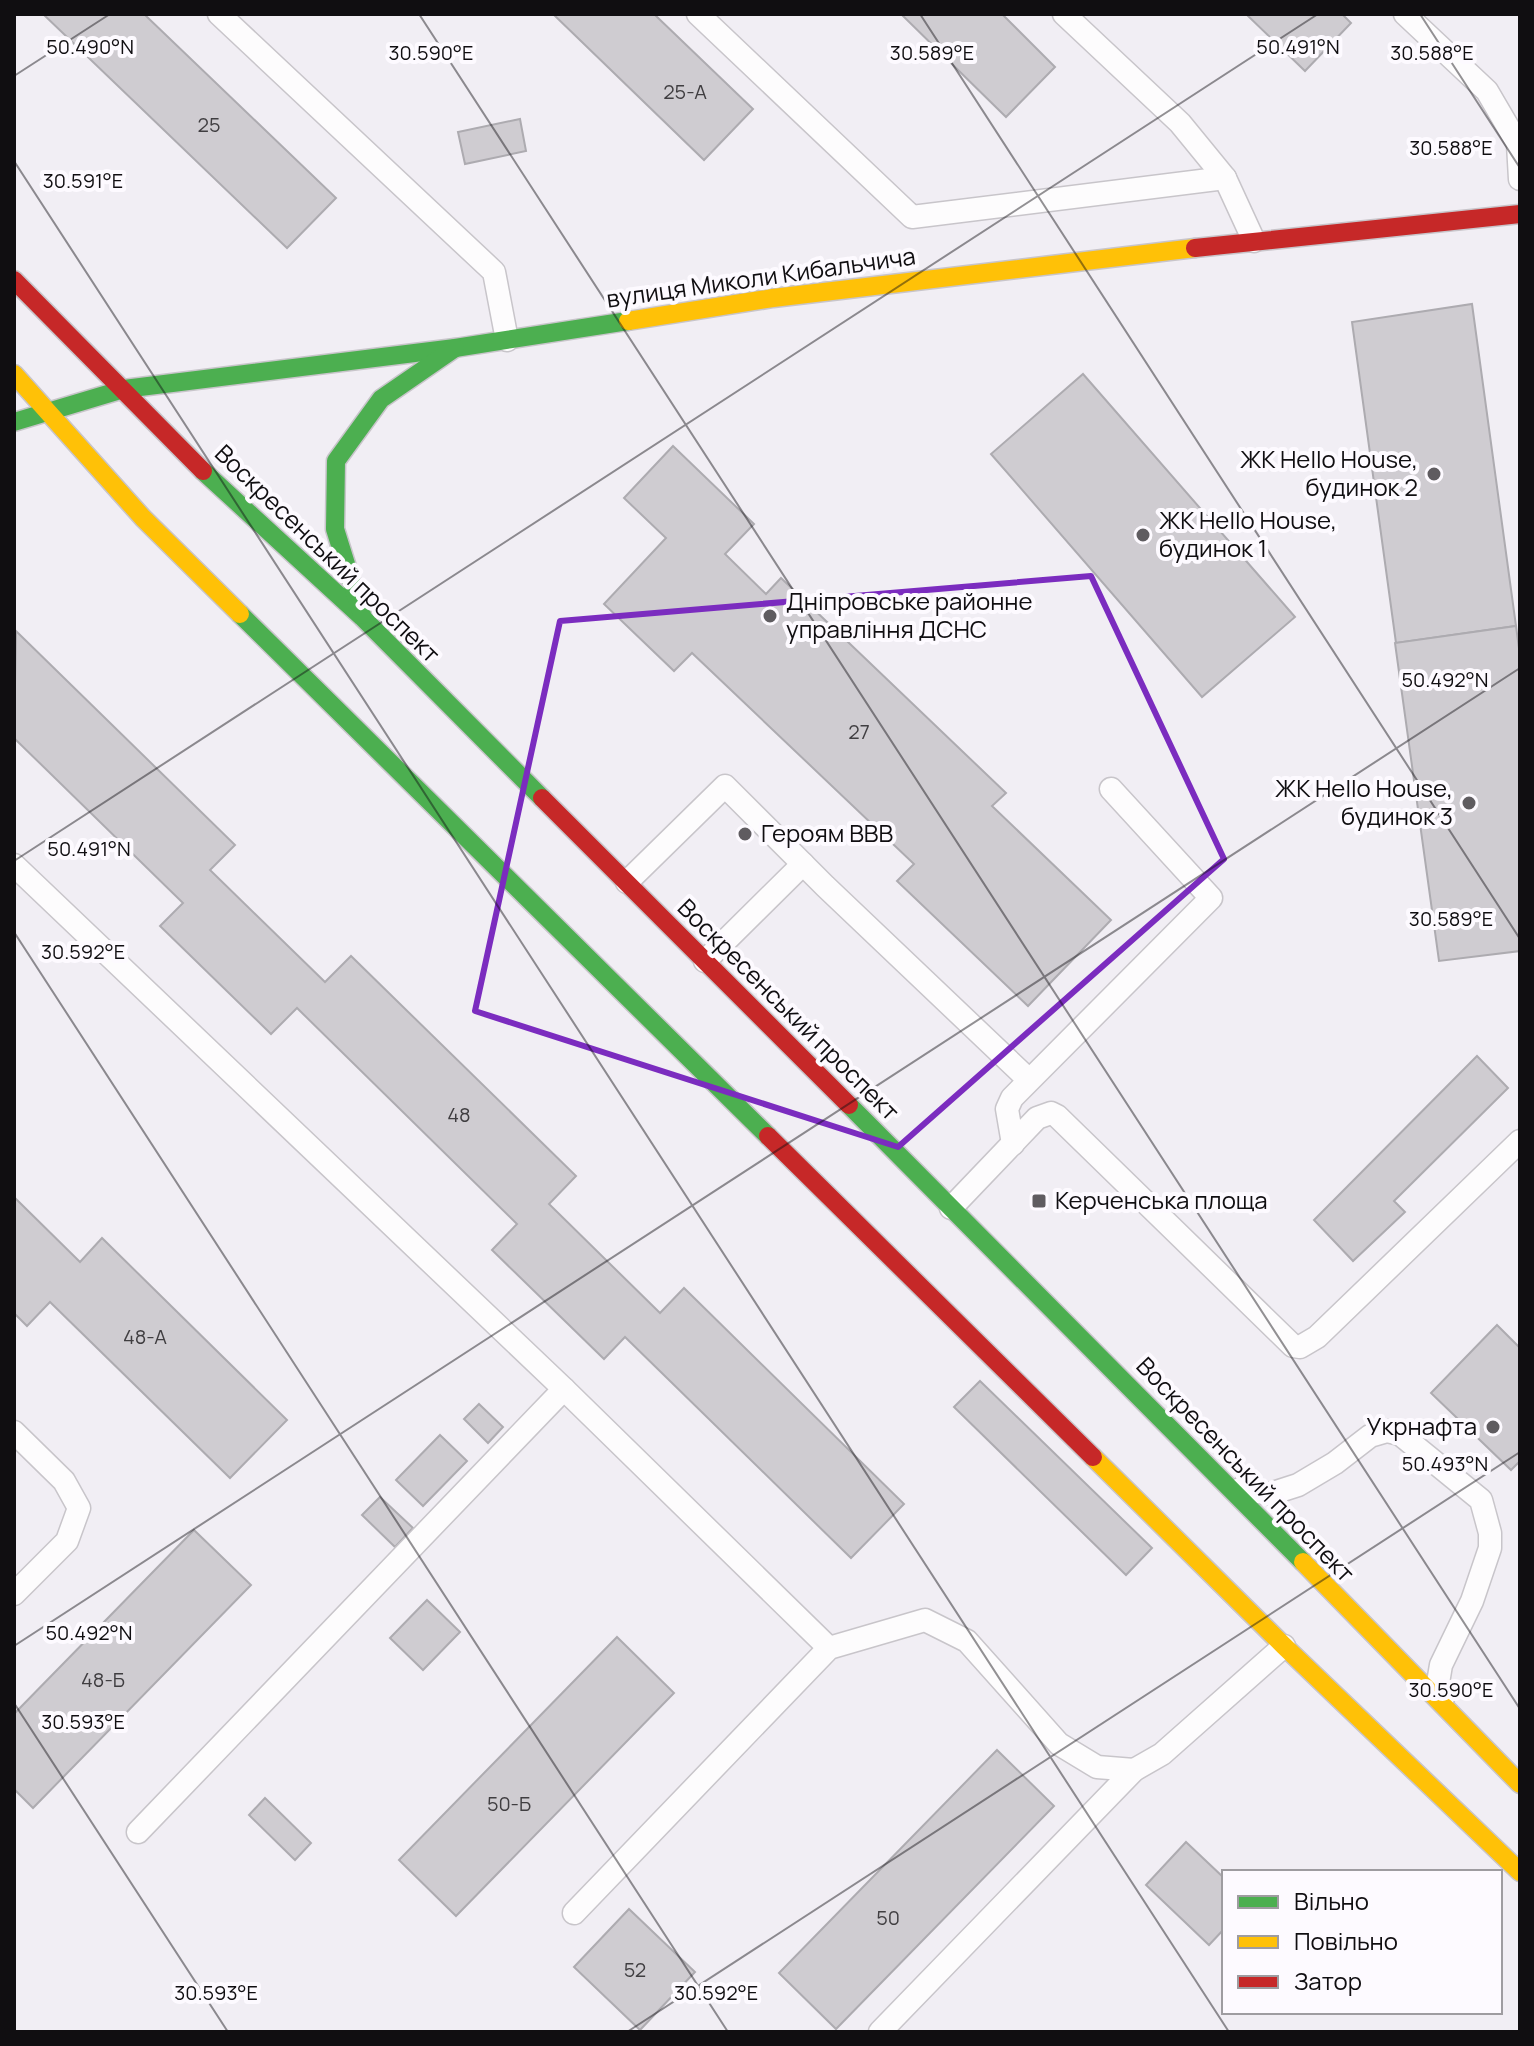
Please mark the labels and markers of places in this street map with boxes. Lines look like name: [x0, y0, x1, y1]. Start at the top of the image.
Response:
place label: ЖК Hello House, будинок 2: [1240, 442, 1418, 503]
marker: ЖК Hello House, будинок 2: [1425, 465, 1443, 483]
place label: ЖК Hello House, будинок 1: [1159, 503, 1337, 564]
marker: ЖК Hello House, будинок 1: [1134, 526, 1152, 544]
place label: Дніпровське районне управління ДСНС: [786, 584, 1033, 645]
marker: Дніпровське районне управління ДСНС: [761, 607, 779, 625]
place label: ЖК Hello House, будинок 3: [1275, 771, 1453, 832]
marker: ЖК Hello House, будинок 3: [1460, 794, 1478, 812]
place label: Героям ВВВ: [761, 816, 893, 849]
marker: Героям ВВВ: [736, 825, 754, 843]
place label: Керченська площа: [1055, 1183, 1268, 1216]
marker: Керченська площа: [1030, 1192, 1048, 1210]
place label: Укрнафта: [1366, 1409, 1477, 1442]
marker: Укрнафта: [1484, 1418, 1502, 1436]

